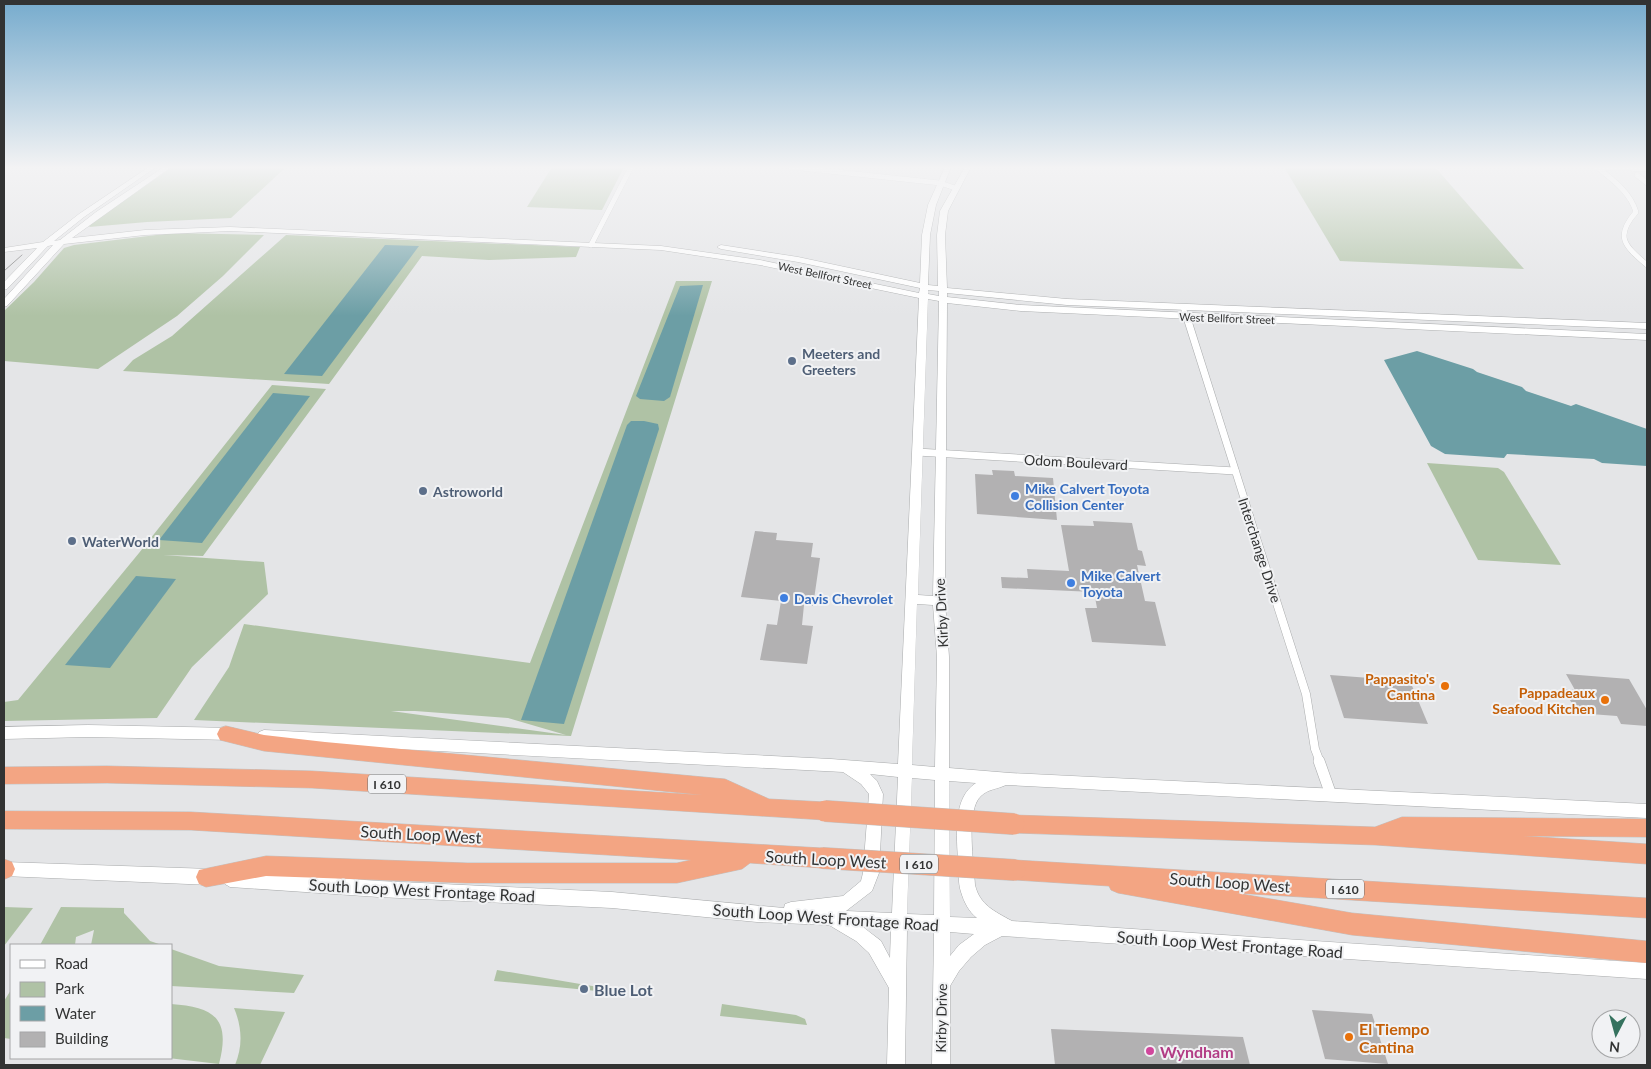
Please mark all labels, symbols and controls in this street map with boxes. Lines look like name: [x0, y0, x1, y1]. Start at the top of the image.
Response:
street label: West Bellfort Street: [777, 259, 873, 291]
street label: West Bellfort Street: [1179, 310, 1275, 326]
place label: Meeters and Greeters: [802, 345, 880, 378]
marker: Meeters and Greeters: [786, 355, 798, 367]
street label: Odom Boulevard: [1024, 451, 1128, 473]
place label: Mike Calvert Toyota Collision Center: [1025, 480, 1149, 513]
place label: Astroworld: [432, 483, 503, 500]
marker: Astroworld: [417, 485, 429, 497]
marker: Mike Calvert Toyota Collision Center: [1009, 490, 1021, 502]
street label: Interchange Drive: [1235, 495, 1285, 605]
place label: WaterWorld: [82, 533, 159, 550]
marker: WaterWorld: [66, 535, 78, 547]
place label: Mike Calvert Toyota: [1081, 567, 1161, 600]
marker: Mike Calvert Toyota: [1065, 577, 1077, 589]
street label: Kirby Drive: [931, 578, 951, 648]
place label: Davis Chevrolet: [794, 590, 894, 607]
marker: Davis Chevrolet: [778, 592, 790, 604]
place label: Pappasito's Cantina: [1365, 670, 1435, 703]
marker: Pappasito's Cantina: [1439, 680, 1451, 692]
place label: Pappadeaux Seafood Kitchen: [1492, 684, 1596, 717]
marker: Pappadeaux Seafood Kitchen: [1599, 694, 1611, 706]
road number: I 610: [368, 774, 406, 794]
street label: South Loop West: [360, 821, 482, 847]
street label: South Loop West: [765, 846, 887, 872]
road number: I 610: [900, 854, 938, 874]
street label: South Loop West: [1169, 868, 1291, 896]
street label: South Loop West Frontage Road: [308, 875, 536, 905]
road number: I 610: [1326, 880, 1364, 899]
street label: South Loop West Frontage Road: [712, 900, 940, 934]
street label: South Loop West Frontage Road: [1116, 927, 1344, 961]
legend: [10, 944, 172, 1059]
text: Road: [55, 954, 88, 972]
text: Park: [55, 979, 85, 997]
place label: Blue Lot: [594, 980, 653, 999]
marker: Blue Lot: [578, 983, 590, 995]
street label: Kirby Drive: [932, 983, 950, 1053]
text: Water: [55, 1004, 96, 1022]
north arrow: [1591, 1009, 1641, 1059]
place label: El Tiempo Cantina: [1359, 1019, 1429, 1056]
text: Building: [55, 1029, 108, 1047]
marker: El Tiempo Cantina: [1343, 1031, 1355, 1043]
text: N: [1608, 1038, 1621, 1056]
place label: Wyndham: [1160, 1042, 1234, 1061]
marker: Wyndham: [1144, 1045, 1156, 1057]

